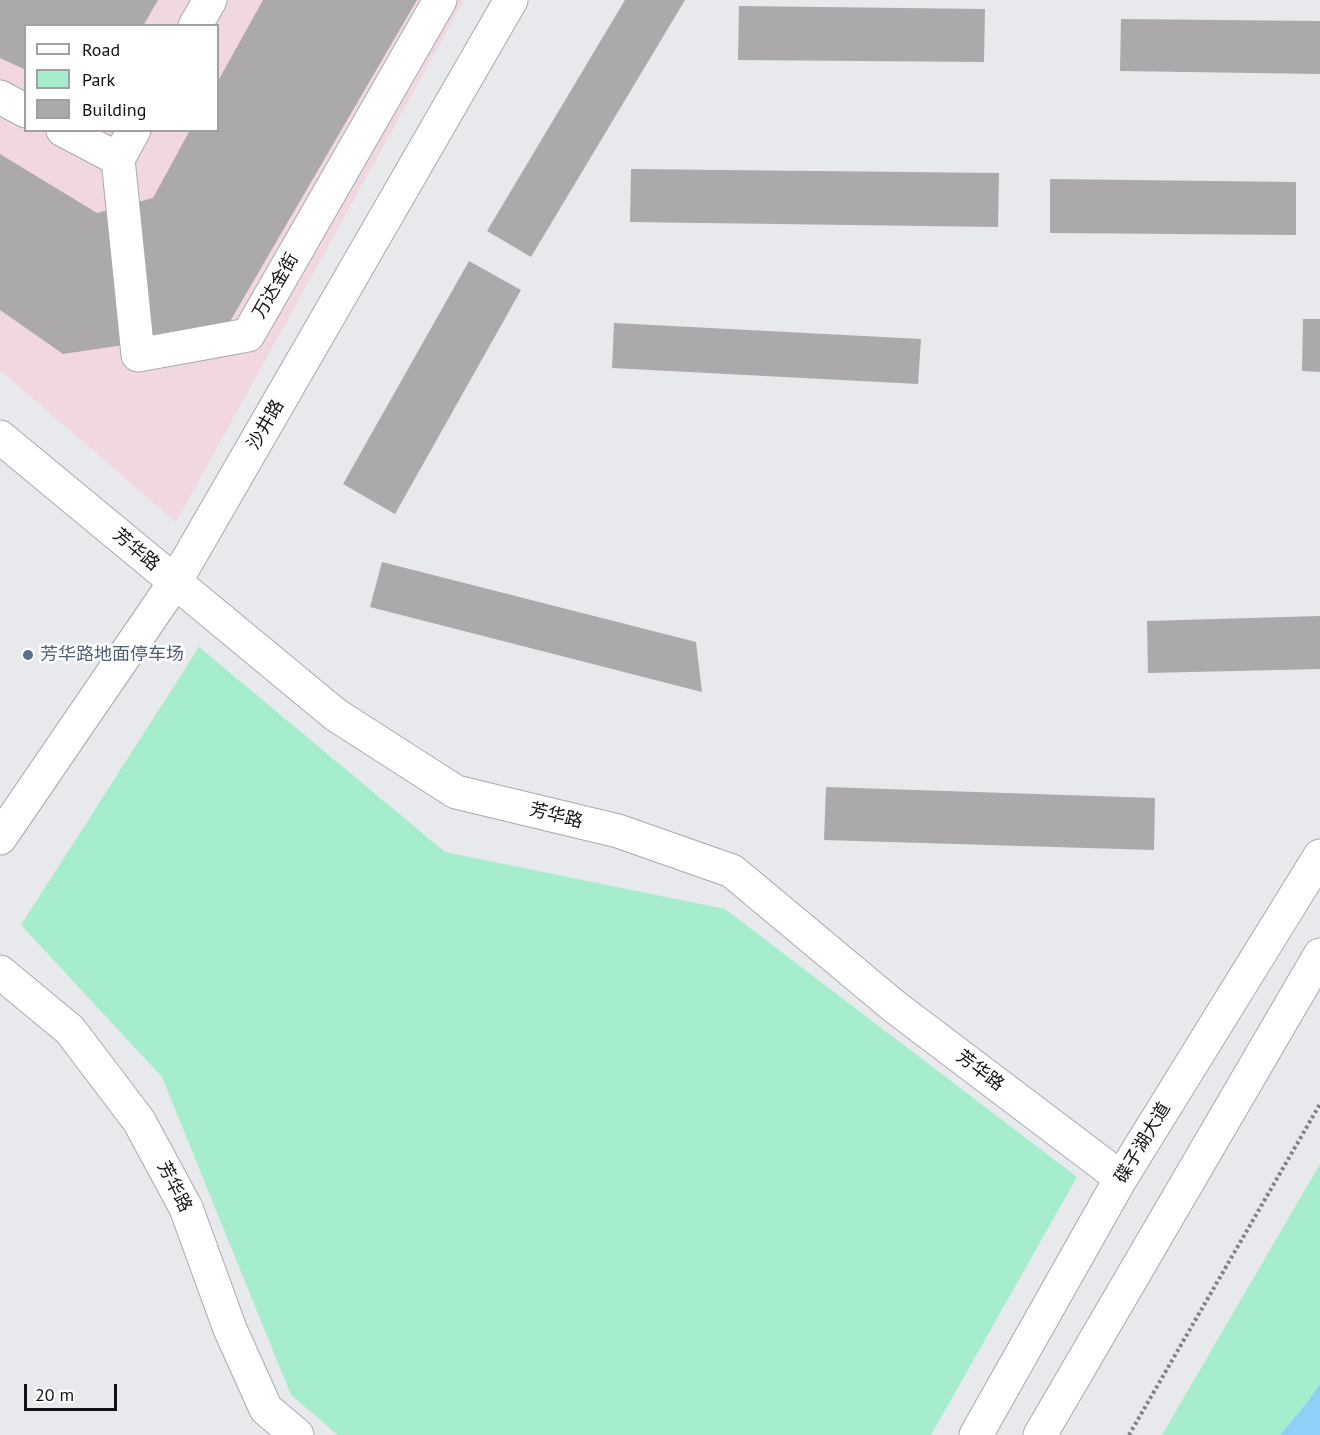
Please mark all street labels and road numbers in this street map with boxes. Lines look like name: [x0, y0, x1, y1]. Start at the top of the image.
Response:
street label: 万达金街: [249, 249, 303, 323]
street label: 沙井路: [243, 396, 289, 454]
street label: 芳华路: [108, 524, 164, 576]
street label: 芳华路: [527, 799, 585, 833]
street label: 芳华路: [952, 1046, 1008, 1096]
street label: 碟子湖大道: [1111, 1099, 1175, 1187]
street label: 芳华路: [152, 1158, 196, 1216]

